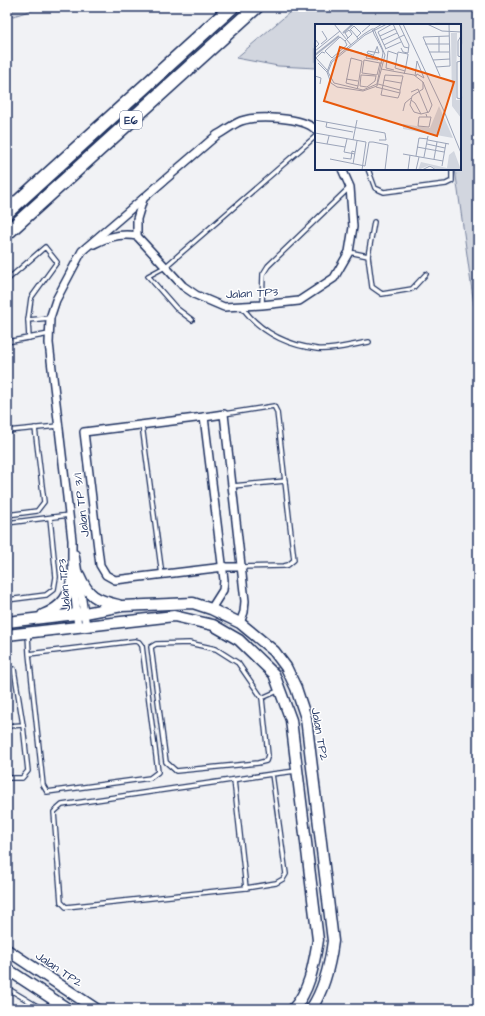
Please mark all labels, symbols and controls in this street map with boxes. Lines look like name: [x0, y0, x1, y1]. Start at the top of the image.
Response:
inset map: [315, 24, 461, 170]
road number: E6: [120, 111, 142, 129]
street label: Jalan TP3: [225, 284, 279, 303]
street label: Jalan TP 3/1: [69, 472, 94, 538]
street label: Jalan TP3: [54, 558, 75, 612]
street label: Jalan TP2: [307, 706, 333, 762]
street label: Jalan TP2: [32, 947, 86, 991]

